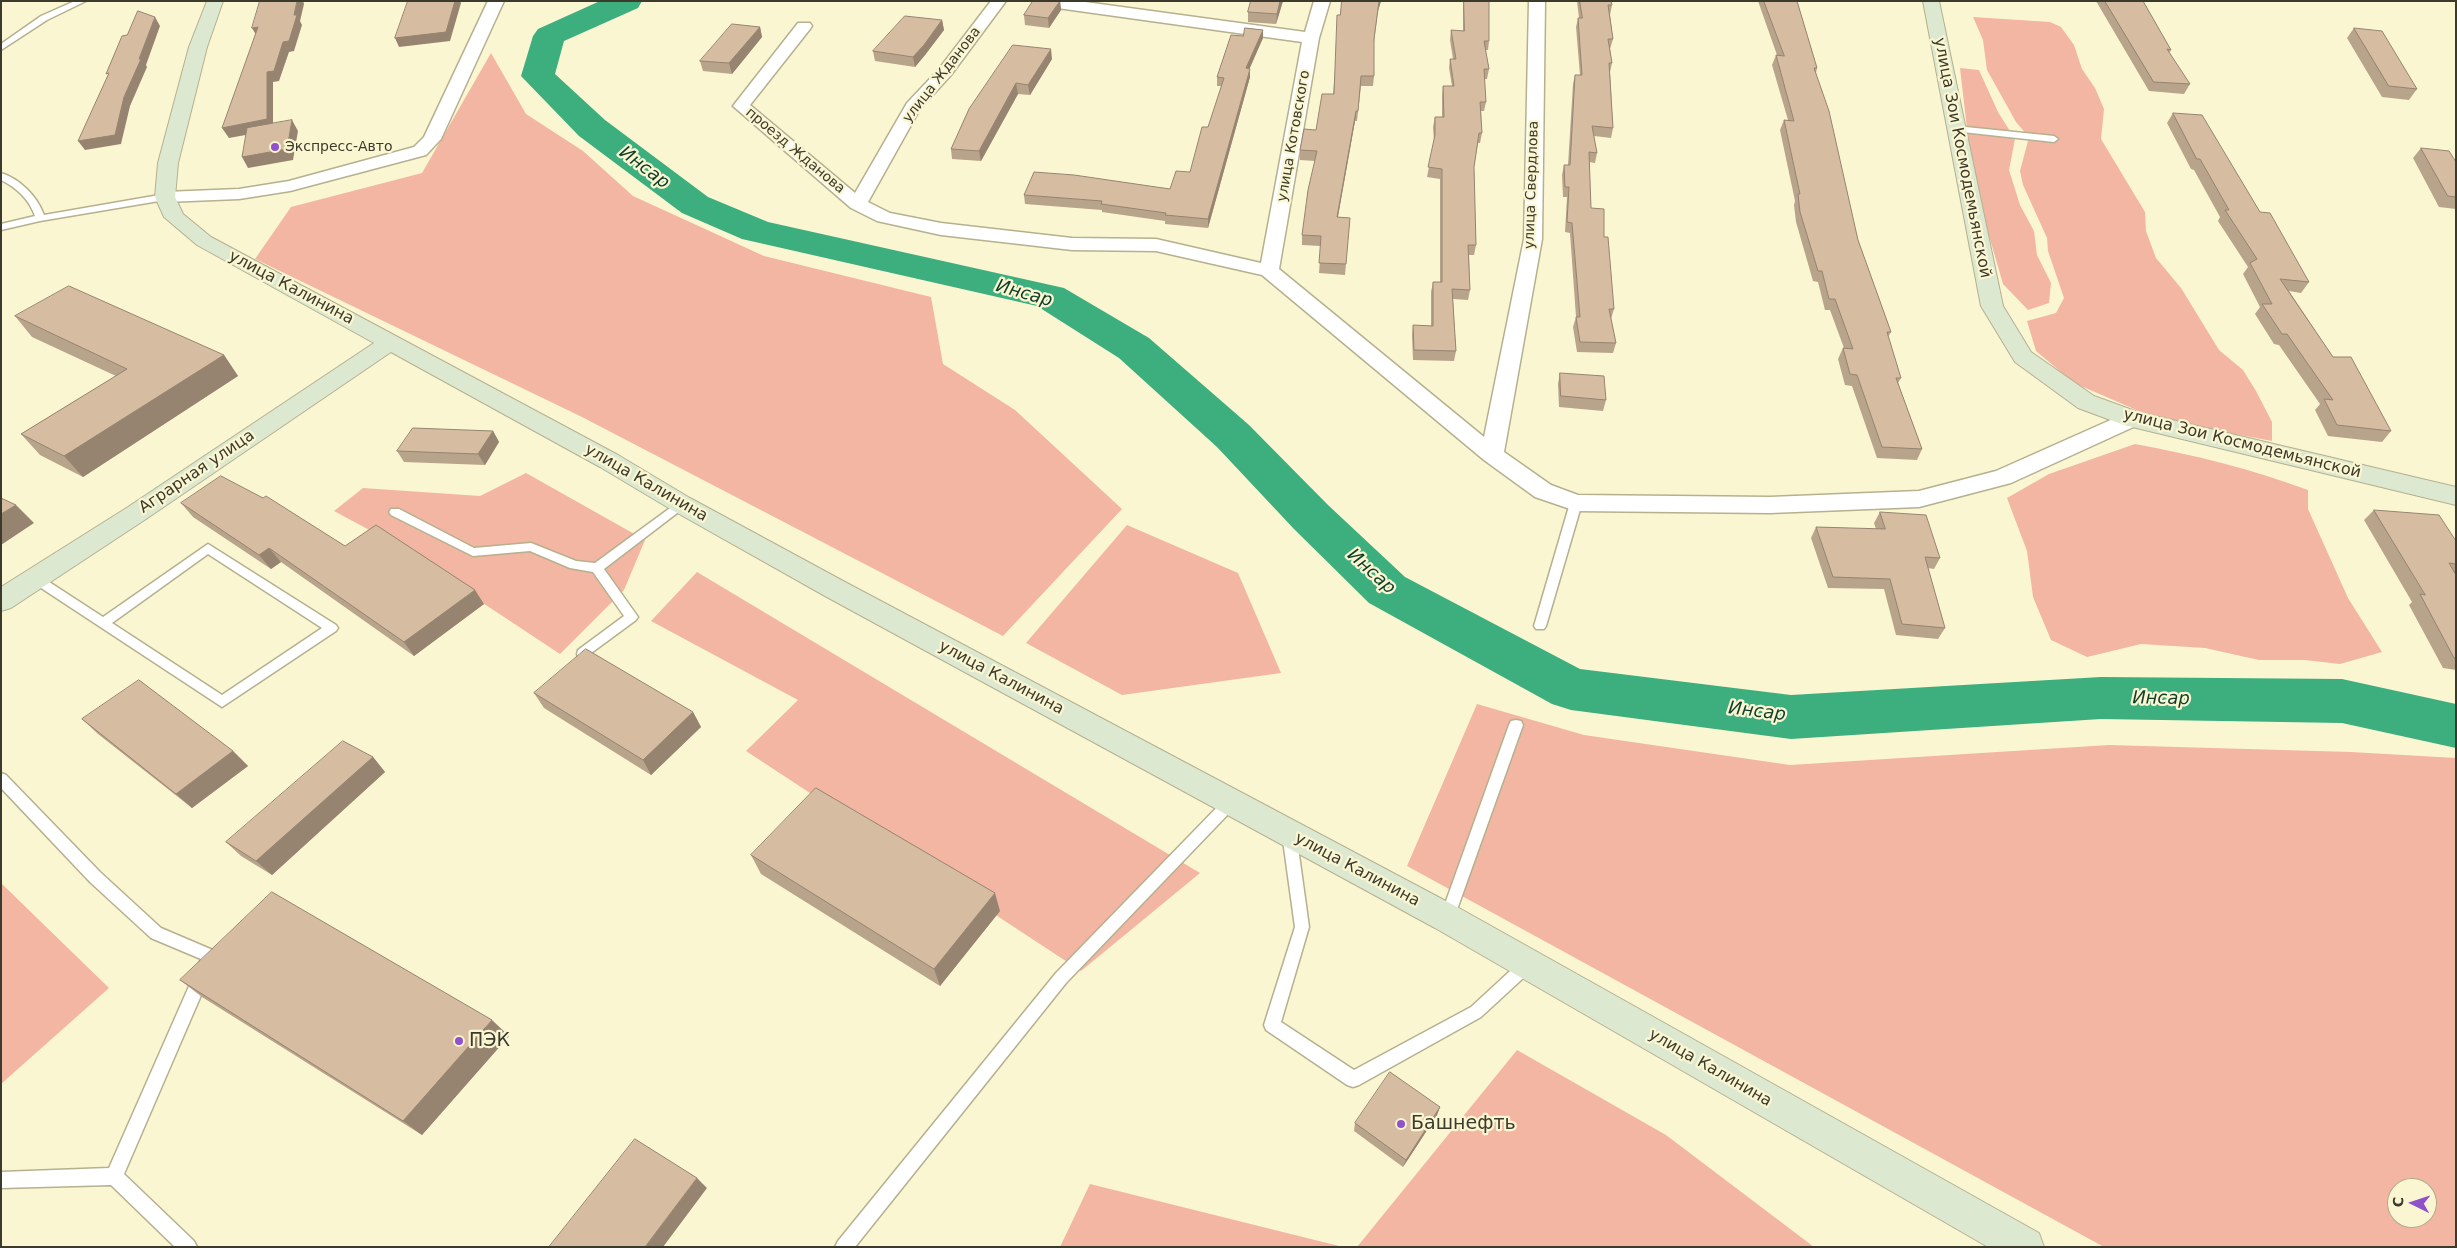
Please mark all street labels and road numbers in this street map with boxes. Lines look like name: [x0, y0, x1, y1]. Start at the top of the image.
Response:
street label: улица Жданова: [899, 24, 985, 126]
street label: улица Зои Космодемьянской: [1929, 36, 1995, 280]
street label: улица Котовского: [1274, 69, 1314, 203]
street label: проезд Жданова: [742, 104, 848, 198]
street label: улица Свердлова: [1521, 121, 1543, 249]
street label: улица Калинина: [225, 247, 357, 329]
street label: улица Зои Космодемьянской: [2121, 405, 2363, 483]
street label: Аграрная улица: [136, 426, 258, 518]
street label: улица Калинина: [581, 440, 711, 526]
street label: улица Калинина: [935, 637, 1067, 719]
street label: улица Калинина: [1291, 829, 1423, 911]
street label: улица Калинина: [1645, 1025, 1775, 1111]

